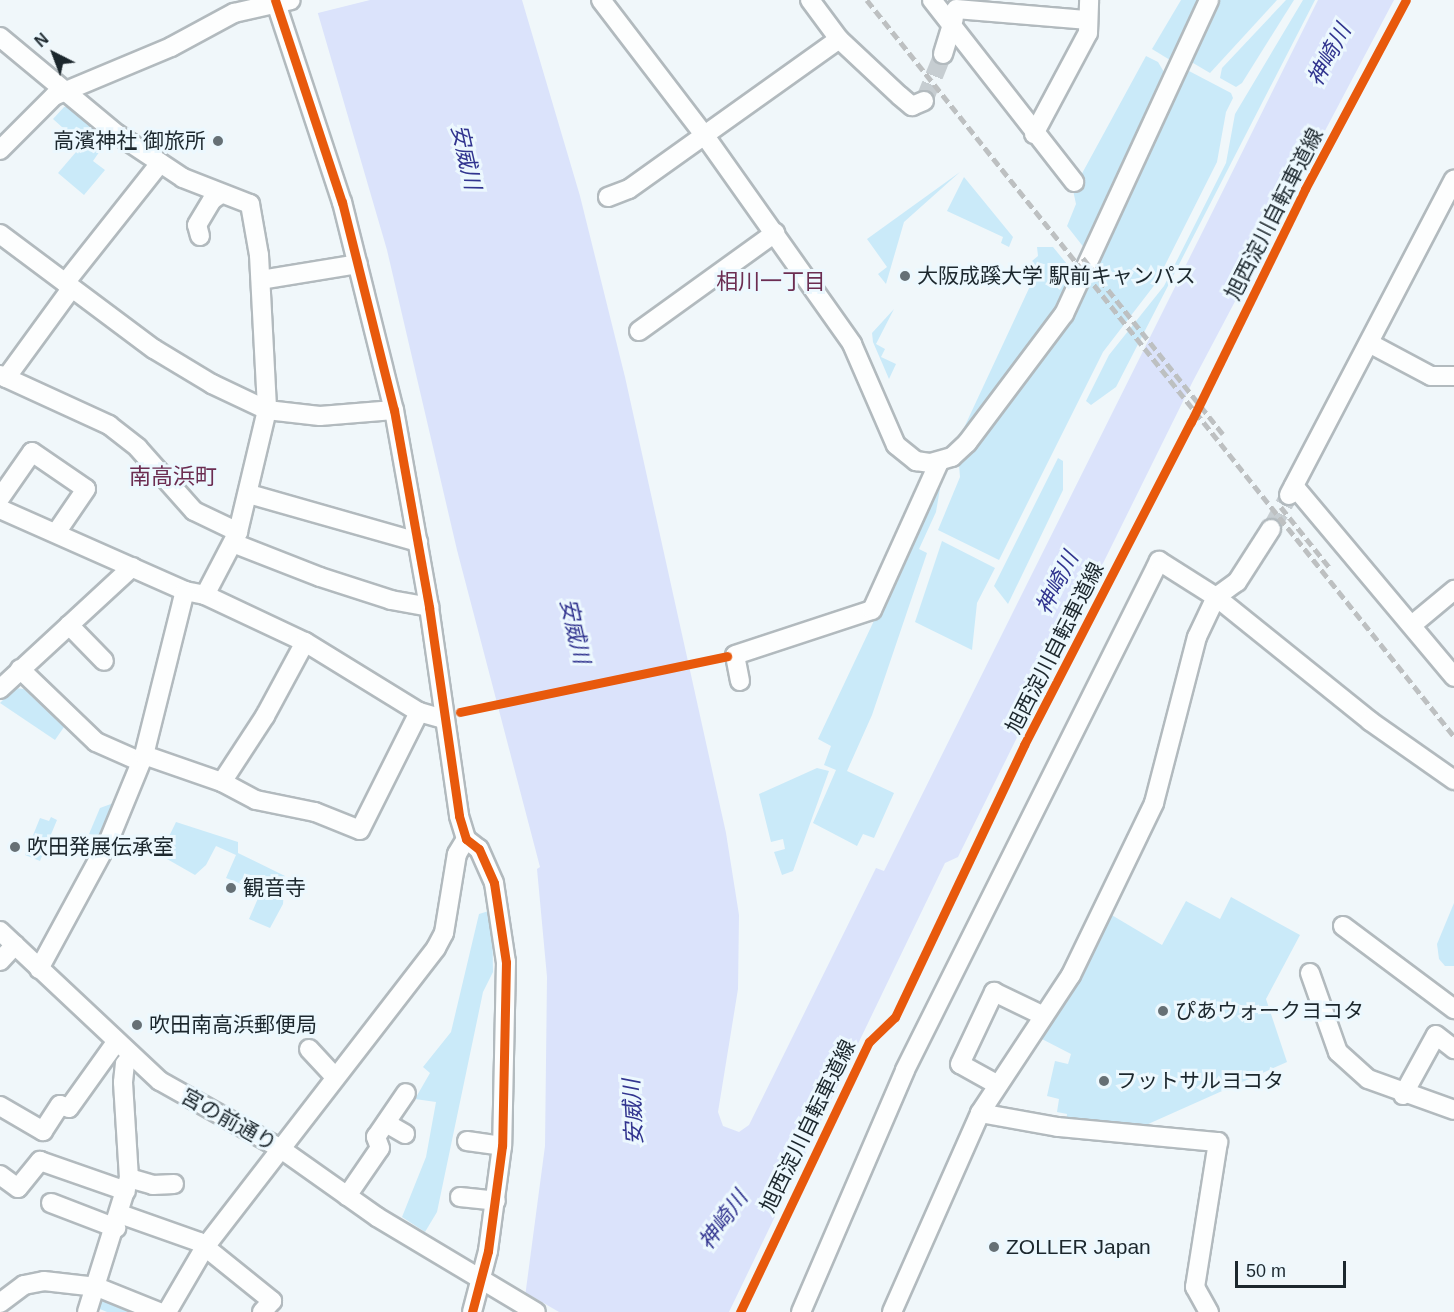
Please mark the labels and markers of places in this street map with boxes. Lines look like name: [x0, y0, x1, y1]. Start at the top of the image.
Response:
place label: 高濱神社 御旅所: [53, 128, 206, 154]
marker: 高濱神社 御旅所: [211, 134, 225, 148]
place label: 大阪成蹊大学 駅前キャンパス: [917, 263, 1196, 289]
marker: 大阪成蹊大学 駅前キャンパス: [898, 269, 912, 283]
place label: 吹田発展伝承室: [27, 834, 174, 860]
marker: 吹田発展伝承室: [8, 840, 22, 854]
place label: 観音寺: [243, 875, 306, 901]
marker: 観音寺: [224, 881, 238, 895]
place label: ぴあウォークヨコタ: [1175, 998, 1364, 1024]
marker: ぴあウォークヨコタ: [1156, 1004, 1170, 1018]
place label: 吹田南高浜郵便局: [149, 1012, 317, 1038]
marker: 吹田南高浜郵便局: [130, 1018, 144, 1032]
place label: フットサルヨコタ: [1116, 1068, 1284, 1094]
marker: フットサルヨコタ: [1097, 1074, 1111, 1088]
place label: ZOLLER Japan: [1006, 1234, 1151, 1260]
marker: ZOLLER Japan: [987, 1240, 1001, 1254]

